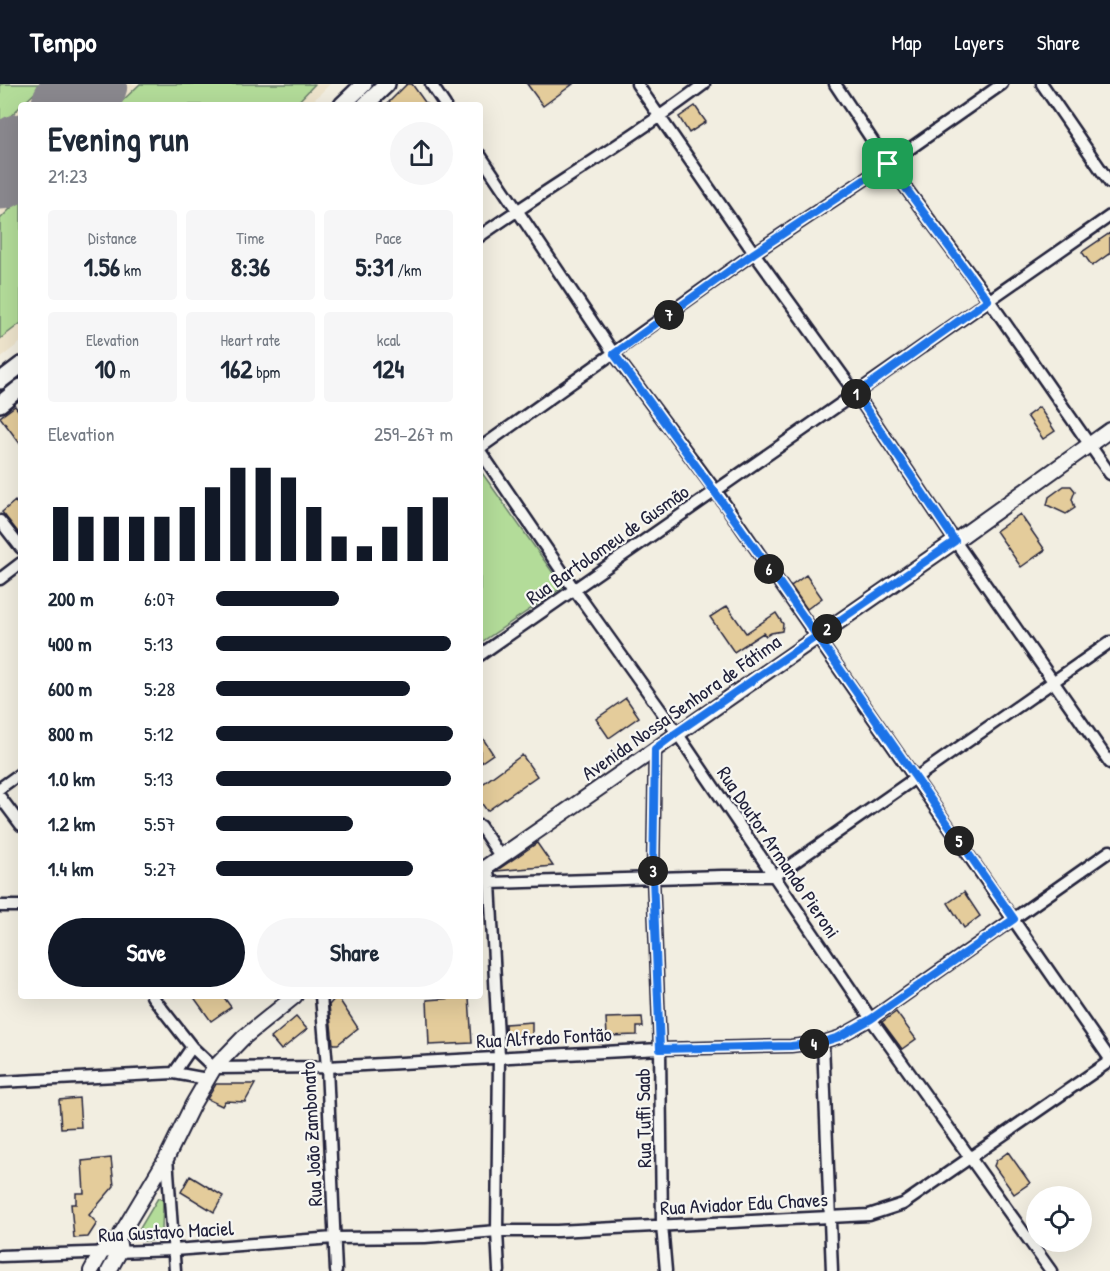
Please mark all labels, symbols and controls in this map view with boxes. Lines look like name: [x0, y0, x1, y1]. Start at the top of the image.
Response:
text: Tempo: [30, 23, 97, 61]
text: Map: [892, 28, 921, 57]
text: Layers: [954, 28, 1004, 57]
text: Share: [1037, 28, 1080, 57]
text: Evening run: [48, 117, 189, 161]
button: share: [390, 122, 453, 185]
pin: [862, 138, 913, 189]
icon: arrive: [871, 147, 904, 180]
text: 21:23: [48, 162, 88, 189]
text: Distance: [88, 227, 137, 249]
text: Time: [236, 227, 265, 249]
text: Pace: [375, 227, 402, 249]
text: 1.56: [84, 249, 120, 284]
text: 8:36: [231, 249, 270, 284]
text: 5:31: [355, 249, 394, 284]
text: km: [120, 259, 141, 281]
text: /km: [394, 259, 422, 281]
pin: 7: [654, 300, 684, 330]
text: 7: [665, 304, 673, 326]
text: Elevation: [86, 329, 139, 351]
text: Heart rate: [221, 329, 280, 351]
text: kcal: [377, 329, 400, 351]
text: 10: [95, 351, 116, 386]
text: 162: [221, 351, 252, 386]
text: 124: [373, 351, 404, 386]
text: m: [116, 361, 130, 383]
text: bpm: [252, 361, 281, 383]
pin: 1: [841, 379, 871, 409]
text: 1: [853, 383, 859, 405]
text: Elevation: [48, 420, 114, 447]
text: 259–267 m: [374, 420, 453, 447]
street label: Rua Bartolomeu de Gusmão: [520, 478, 694, 610]
pin: 6: [754, 554, 784, 584]
text: 6: [766, 558, 772, 580]
text: 200 m: [48, 585, 93, 612]
text: 6:07: [144, 585, 175, 612]
pin: 2: [812, 614, 842, 644]
text: 2: [823, 618, 831, 640]
street label: Avenida Nossa Senhora de Fátima: [576, 628, 786, 786]
text: 400 m: [48, 630, 92, 657]
text: 5:13: [144, 630, 173, 657]
text: 600 m: [48, 675, 92, 702]
text: 5:28: [144, 675, 175, 702]
text: 800 m: [48, 720, 93, 747]
text: 5:12: [144, 720, 174, 747]
street label: Rua Doutor Armando Pieroni: [711, 761, 847, 943]
text: 1.0 km: [48, 765, 95, 792]
text: 5:13: [144, 765, 173, 792]
text: 1.2 km: [48, 810, 95, 837]
text: 5:57: [144, 810, 175, 837]
pin: 5: [944, 826, 974, 856]
text: 5: [956, 830, 962, 852]
text: 1.4 km: [48, 855, 94, 882]
text: 5:27: [144, 855, 176, 882]
pin: 3: [638, 856, 668, 886]
text: 3: [649, 860, 657, 882]
button: Save: [48, 918, 245, 987]
button: Share: [257, 918, 453, 987]
street label: Rua Alfredo Fontão: [476, 1020, 612, 1054]
pin: 4: [799, 1029, 829, 1059]
text: 4: [811, 1033, 817, 1055]
street label: Rua João Zambonato: [294, 1061, 328, 1207]
street label: Rua Tuffi Saab: [629, 1068, 657, 1168]
street label: Rua Aviador Edu Chaves: [659, 1185, 829, 1221]
map controls: [1026, 1186, 1092, 1252]
button: locate: [1026, 1186, 1092, 1252]
street label: Rua Gustavo Maciel: [98, 1214, 235, 1248]

